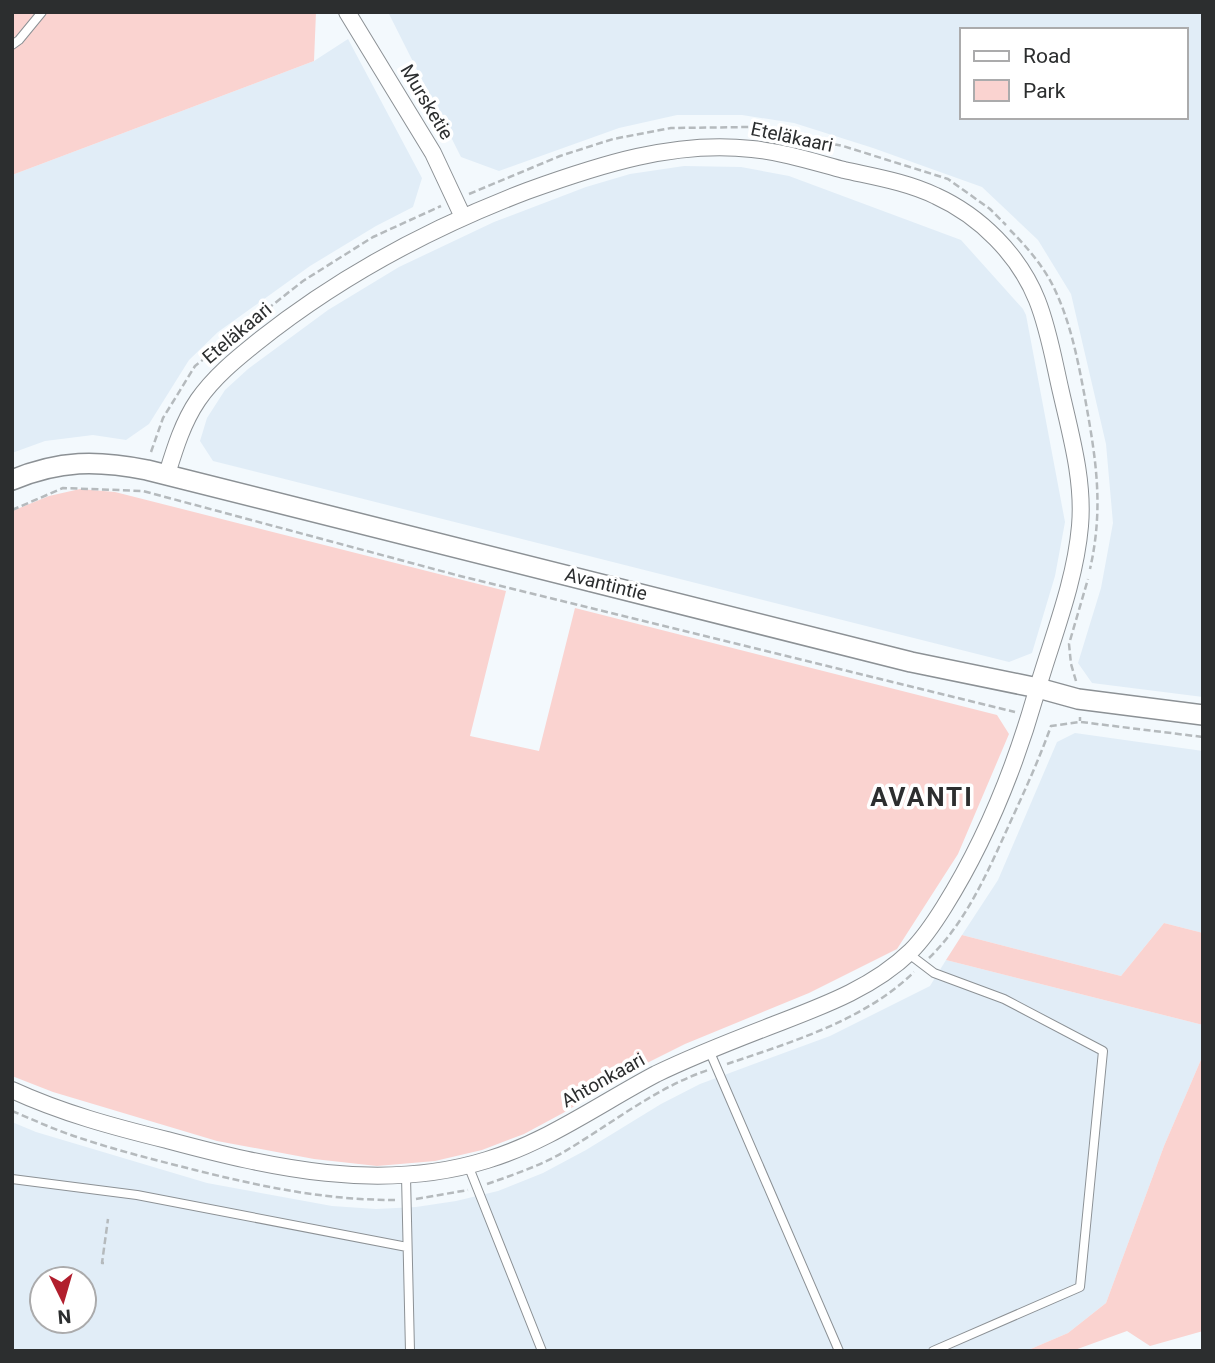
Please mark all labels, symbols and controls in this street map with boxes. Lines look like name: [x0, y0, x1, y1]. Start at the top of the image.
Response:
legend: [960, 28, 1187, 119]
text: Road: [1023, 44, 1071, 68]
street label: Mursketie: [396, 60, 458, 144]
text: Park: [1023, 79, 1066, 103]
street label: Eteläkaari: [749, 117, 835, 157]
street label: Eteläkaari: [198, 297, 276, 369]
street label: Avantintie: [562, 563, 650, 605]
district label: AVANTI: [870, 782, 974, 812]
street label: Ahtonkaari: [557, 1048, 649, 1112]
north arrow: [28, 1265, 98, 1335]
text: N: [57, 1304, 72, 1328]

